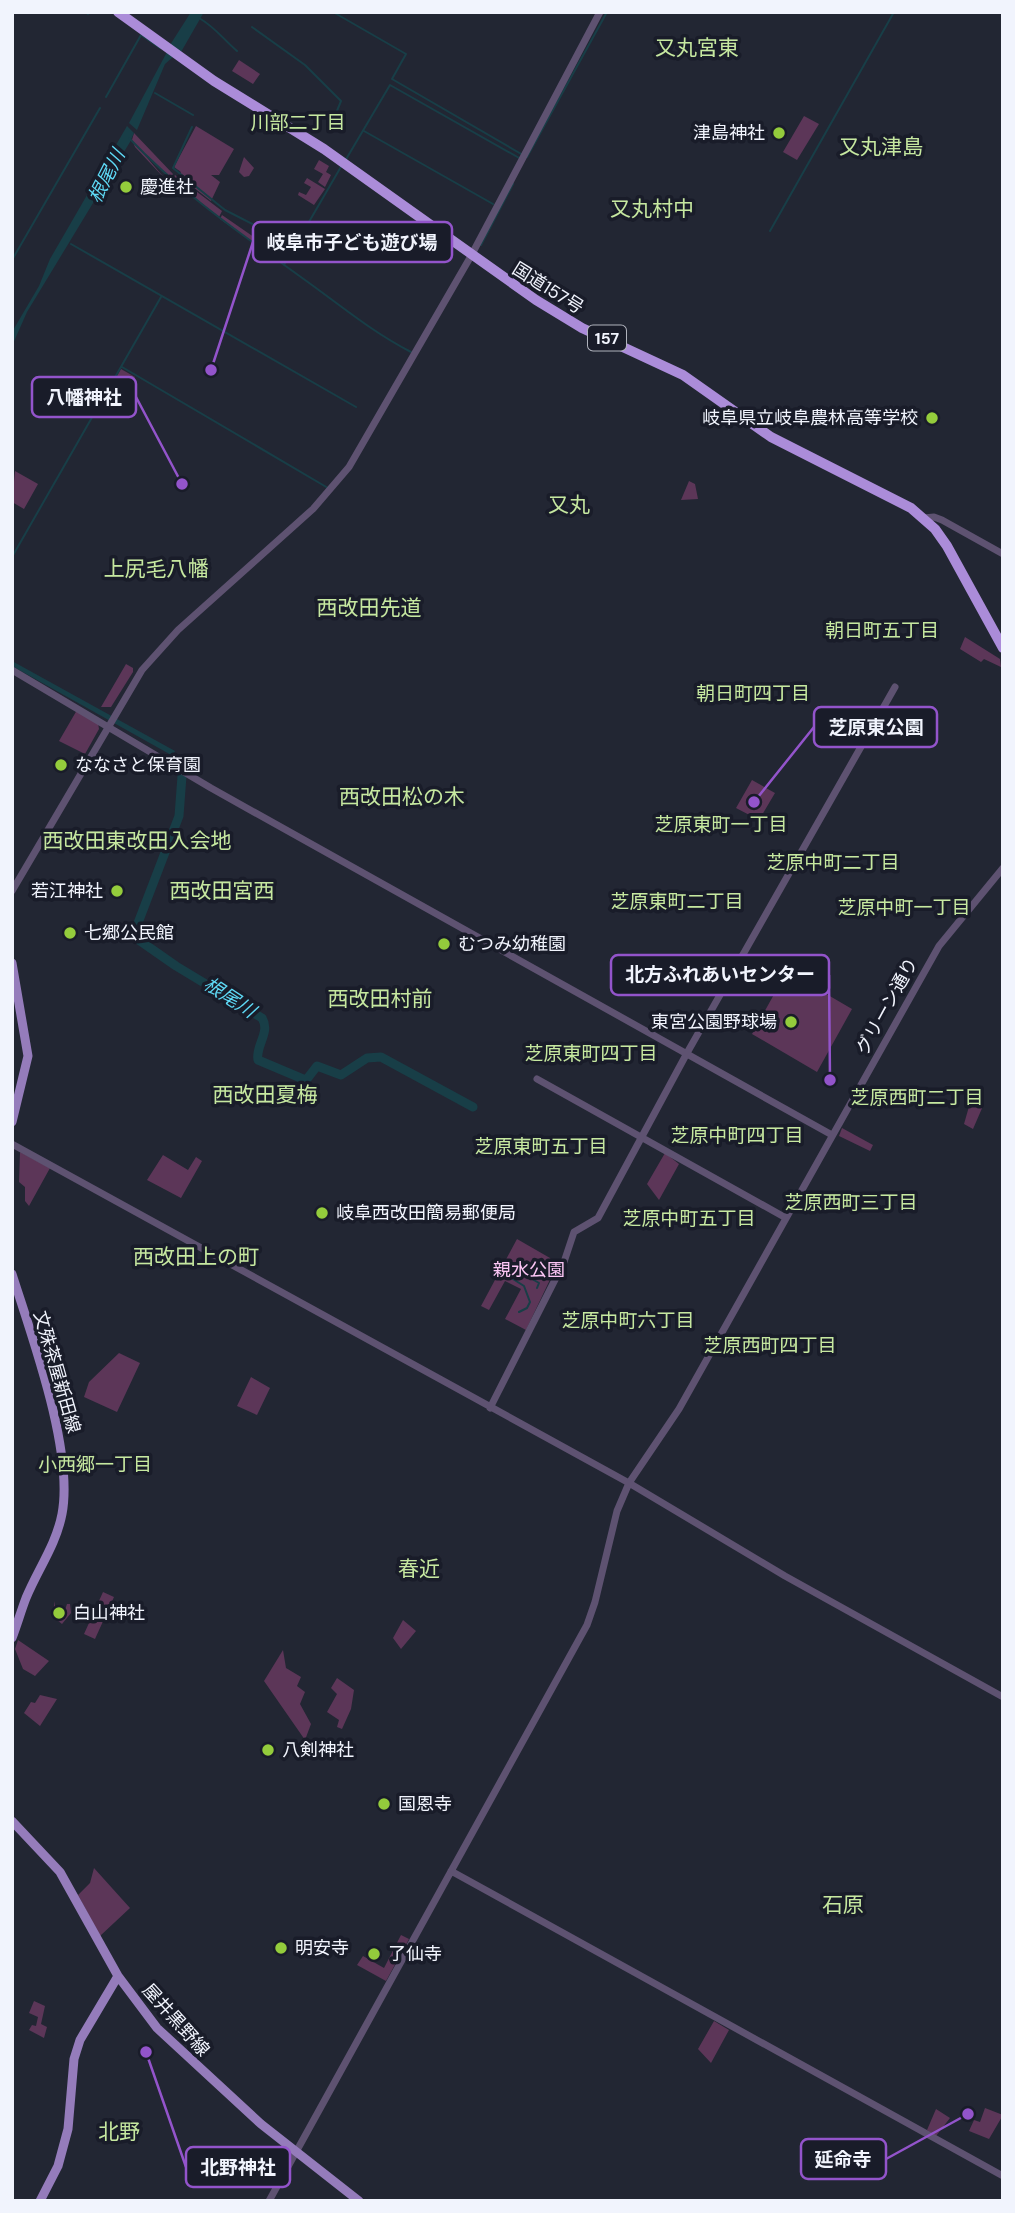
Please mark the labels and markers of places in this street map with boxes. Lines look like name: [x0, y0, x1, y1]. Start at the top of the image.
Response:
place label: 津島神社: [693, 121, 765, 145]
marker: 津島神社: [771, 125, 787, 141]
place label: 慶進社: [140, 175, 194, 199]
marker: 慶進社: [118, 179, 134, 195]
callout: 岐阜市子ども遊び場: [253, 222, 452, 262]
callout: 八幡神社: [32, 377, 136, 417]
place label: 岐阜県立岐阜農林高等学校: [702, 406, 918, 430]
marker: 岐阜県立岐阜農林高等学校: [924, 410, 940, 426]
callout: 芝原東公園: [814, 707, 937, 747]
place label: ななさと保育園: [75, 753, 201, 777]
marker: ななさと保育園: [53, 757, 69, 773]
place label: 若江神社: [31, 879, 103, 903]
marker: 若江神社: [109, 883, 125, 899]
place label: 七郷公民館: [84, 921, 174, 945]
marker: 七郷公民館: [62, 925, 78, 941]
place label: むつみ幼稚園: [458, 932, 566, 956]
marker: むつみ幼稚園: [436, 936, 452, 952]
callout: 北方ふれあいセンター: [611, 955, 829, 995]
place label: 東宮公園野球場: [651, 1010, 777, 1034]
marker: 東宮公園野球場: [783, 1014, 799, 1030]
place label: 岐阜西改田簡易郵便局: [336, 1201, 516, 1225]
marker: 岐阜西改田簡易郵便局: [314, 1205, 330, 1221]
place label: 白山神社: [73, 1601, 145, 1625]
marker: 白山神社: [51, 1605, 67, 1621]
place label: 八剣神社: [282, 1738, 354, 1762]
marker: 八剣神社: [260, 1742, 276, 1758]
place label: 国恩寺: [398, 1792, 452, 1816]
marker: 国恩寺: [376, 1796, 392, 1812]
place label: 明安寺: [295, 1936, 349, 1960]
marker: 明安寺: [273, 1940, 289, 1956]
place label: 了仙寺: [388, 1942, 442, 1966]
marker: 了仙寺: [366, 1946, 382, 1962]
callout: 延命寺: [801, 2139, 886, 2179]
callout: 北野神社: [186, 2147, 290, 2187]

